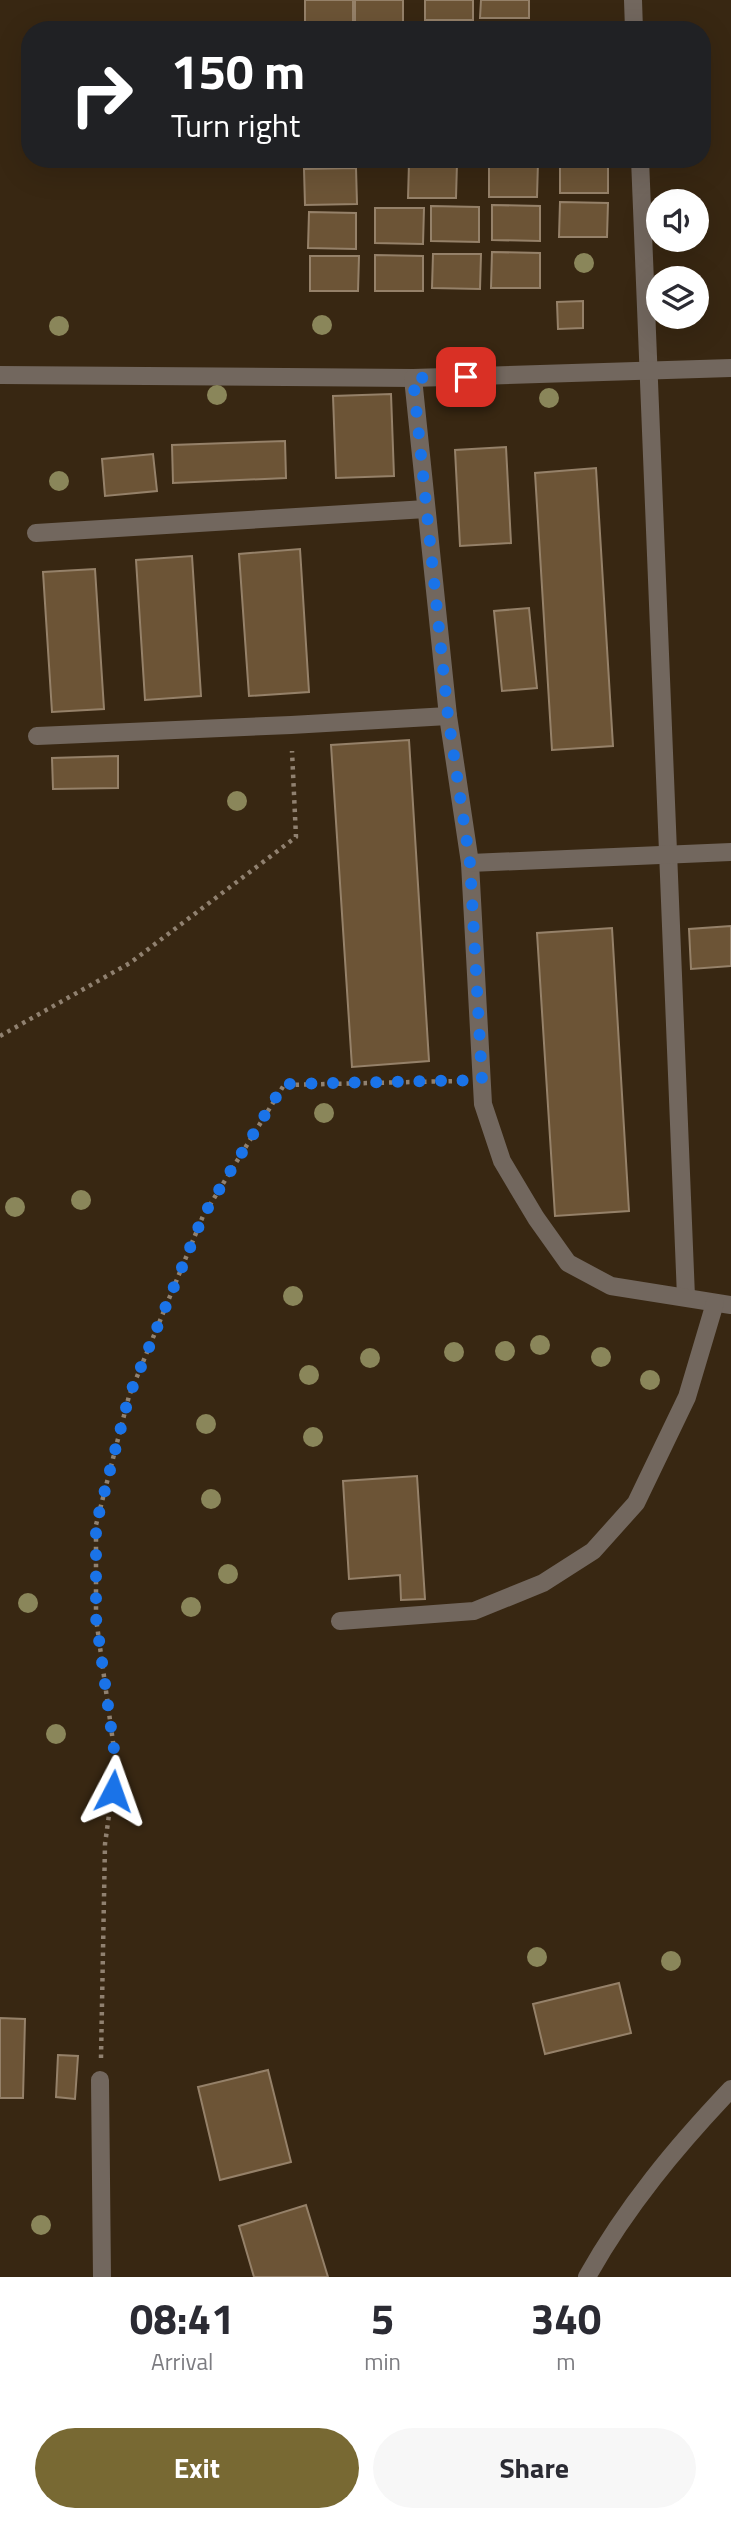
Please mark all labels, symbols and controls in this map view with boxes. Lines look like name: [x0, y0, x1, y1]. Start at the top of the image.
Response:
text: 150 m: [171, 33, 305, 108]
icon: right: [56, 49, 147, 140]
text: Turn right: [171, 101, 300, 149]
map controls: [646, 189, 709, 329]
button: sound: [646, 189, 709, 252]
button: layers: [646, 266, 709, 329]
pin: [436, 347, 496, 407]
icon: arrive: [447, 358, 485, 396]
position arrow: [76, 1754, 150, 1828]
text: 08:41: [130, 2286, 235, 2350]
text: 5: [371, 2286, 394, 2350]
text: 340: [531, 2286, 601, 2350]
text: Arrival: [151, 2344, 213, 2379]
text: min: [364, 2344, 401, 2379]
text: m: [556, 2344, 576, 2379]
button: Exit: [35, 2428, 359, 2508]
button: Share: [373, 2428, 696, 2508]

